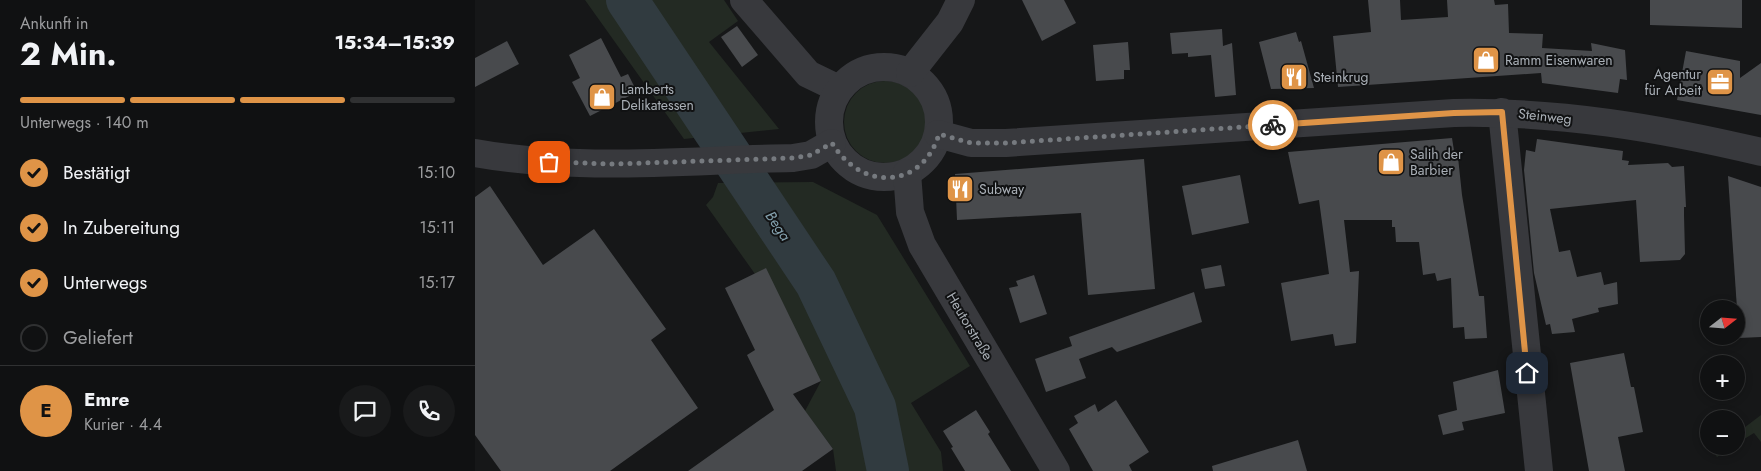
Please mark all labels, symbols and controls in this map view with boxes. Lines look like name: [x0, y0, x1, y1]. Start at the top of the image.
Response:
text: Ankunft in: [20, 12, 88, 35]
text: 15:34–15:39: [334, 29, 455, 56]
text: 2 Min.: [20, 31, 117, 77]
shop icon: Ramm Eisenwaren: [1471, 45, 1501, 75]
place label: Ramm Eisenwaren: [1505, 50, 1613, 70]
restaurant icon: Steinkrug: [1279, 62, 1309, 92]
place label: Agentur für Arbeit: [1644, 64, 1702, 100]
place label: Steinkrug: [1313, 67, 1369, 87]
office icon: Agentur für Arbeit: [1705, 67, 1735, 97]
place label: Lamberts Delikatessen: [621, 79, 694, 115]
shop icon: Lamberts Delikatessen: [587, 82, 617, 112]
courier: [1248, 100, 1298, 150]
street label: Steinweg: [1517, 103, 1573, 129]
text: Unterwegs · 140 m: [20, 111, 149, 134]
icon: bike: [1259, 111, 1287, 139]
pin: [528, 141, 570, 183]
place label: Salih der Barbier: [1410, 144, 1463, 180]
shop icon: Salih der Barbier: [1376, 147, 1406, 177]
icon: bag: [535, 148, 563, 176]
icon: check: [20, 159, 48, 187]
text: Bestätigt: [63, 159, 130, 186]
text: 15:10: [417, 161, 455, 184]
restaurant icon: Subway: [945, 174, 975, 204]
place label: Subway: [979, 179, 1025, 199]
water label: Bega: [760, 206, 797, 246]
icon: check: [20, 214, 48, 242]
text: In Zubereitung: [63, 214, 180, 241]
text: 15:11: [420, 216, 455, 239]
icon: check: [20, 269, 48, 297]
text: Unterwegs: [63, 269, 147, 296]
text: 15:17: [418, 271, 455, 294]
street label: Heutorstraße: [942, 288, 998, 364]
north arrow: [1700, 300, 1745, 345]
map controls: [1700, 300, 1745, 455]
text: Geliefert: [63, 324, 133, 351]
pin: [1506, 352, 1548, 394]
button: +: [1700, 355, 1745, 400]
icon: home: [1513, 359, 1541, 387]
button: chat: [339, 385, 391, 437]
button: phone: [403, 385, 455, 437]
text: Emre: [84, 386, 129, 413]
text: E: [40, 397, 52, 424]
button: −: [1700, 410, 1745, 455]
text: Kurier · 4.4: [84, 413, 162, 436]

